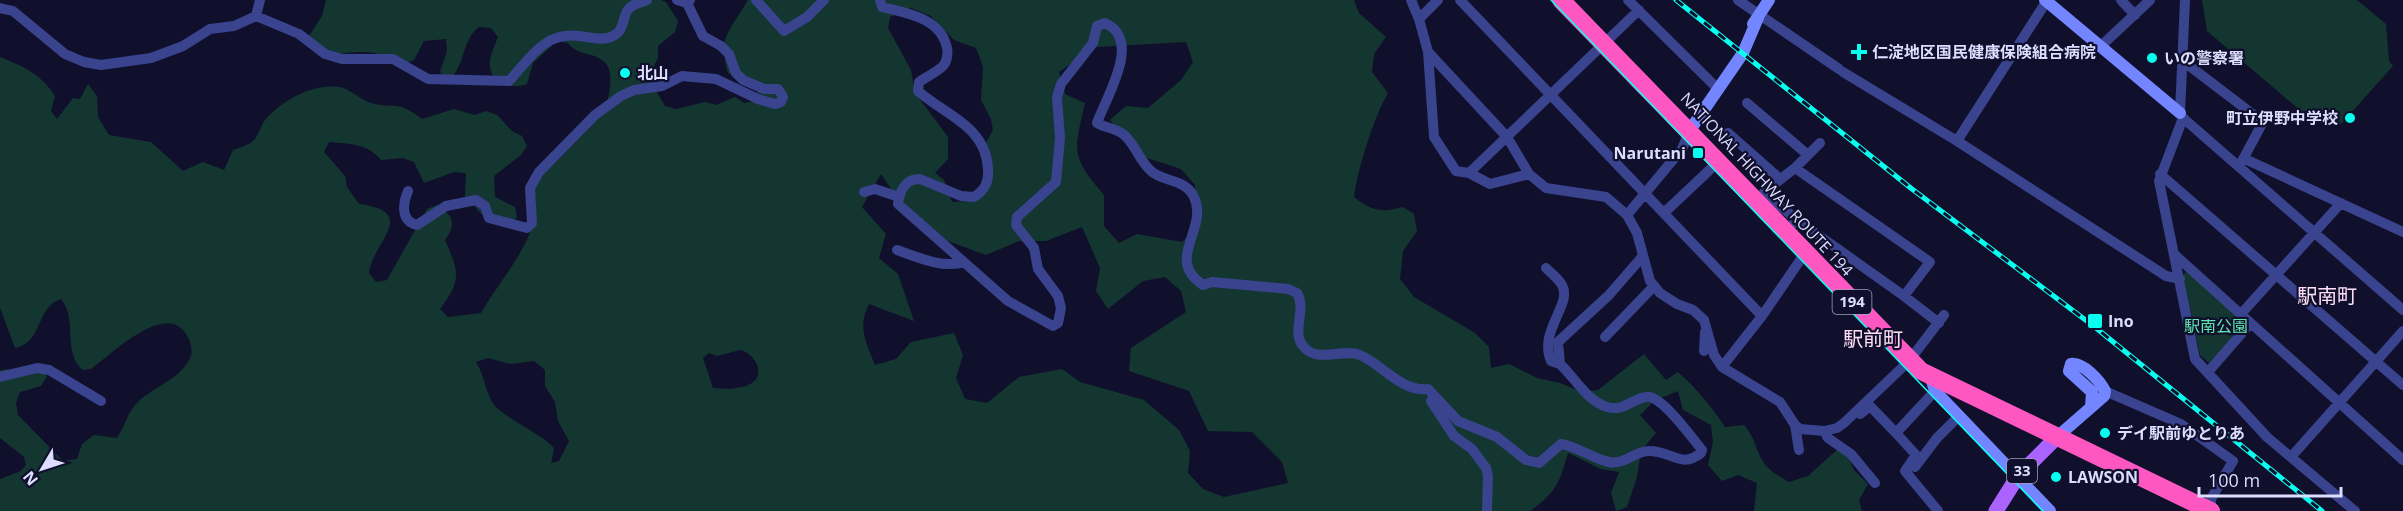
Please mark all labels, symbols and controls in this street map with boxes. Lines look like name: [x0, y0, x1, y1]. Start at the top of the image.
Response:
place label: 仁淀地区国民健康保険組合病院: [1872, 41, 2096, 63]
marker: 仁淀地区国民健康保険組合病院: [1850, 43, 1868, 61]
place label: いの警察署: [2164, 47, 2244, 69]
marker: いの警察署: [2145, 51, 2159, 65]
place label: 北山: [637, 62, 669, 84]
marker: 北山: [618, 66, 632, 80]
street label: NATIONAL HIGHWAY ROUTE 194: [1676, 87, 1858, 281]
place label: 町立伊野中学校: [2226, 107, 2338, 129]
marker: 町立伊野中学校: [2343, 111, 2357, 125]
place label: Narutani: [1614, 142, 1686, 164]
marker: Narutani: [1691, 146, 1705, 160]
district label: 駅南町: [2297, 282, 2357, 309]
road number: 194: [1832, 290, 1872, 314]
place label: Ino: [2108, 310, 2134, 332]
marker: Ino: [2086, 312, 2104, 330]
park label: 駅南公園: [2184, 315, 2248, 337]
district label: 駅前町: [1843, 325, 1903, 352]
place label: デイ駅前ゆとりあ: [2117, 422, 2245, 444]
marker: デイ駅前ゆとりあ: [2098, 426, 2112, 440]
north arrow: [12, 439, 72, 499]
road number: 33: [2007, 459, 2037, 483]
scale bar: [2199, 460, 2342, 498]
text: N: [18, 466, 43, 490]
place label: LAWSON: [2068, 466, 2138, 488]
text: 100 m: [2208, 468, 2260, 492]
marker: LAWSON: [2049, 470, 2063, 484]

